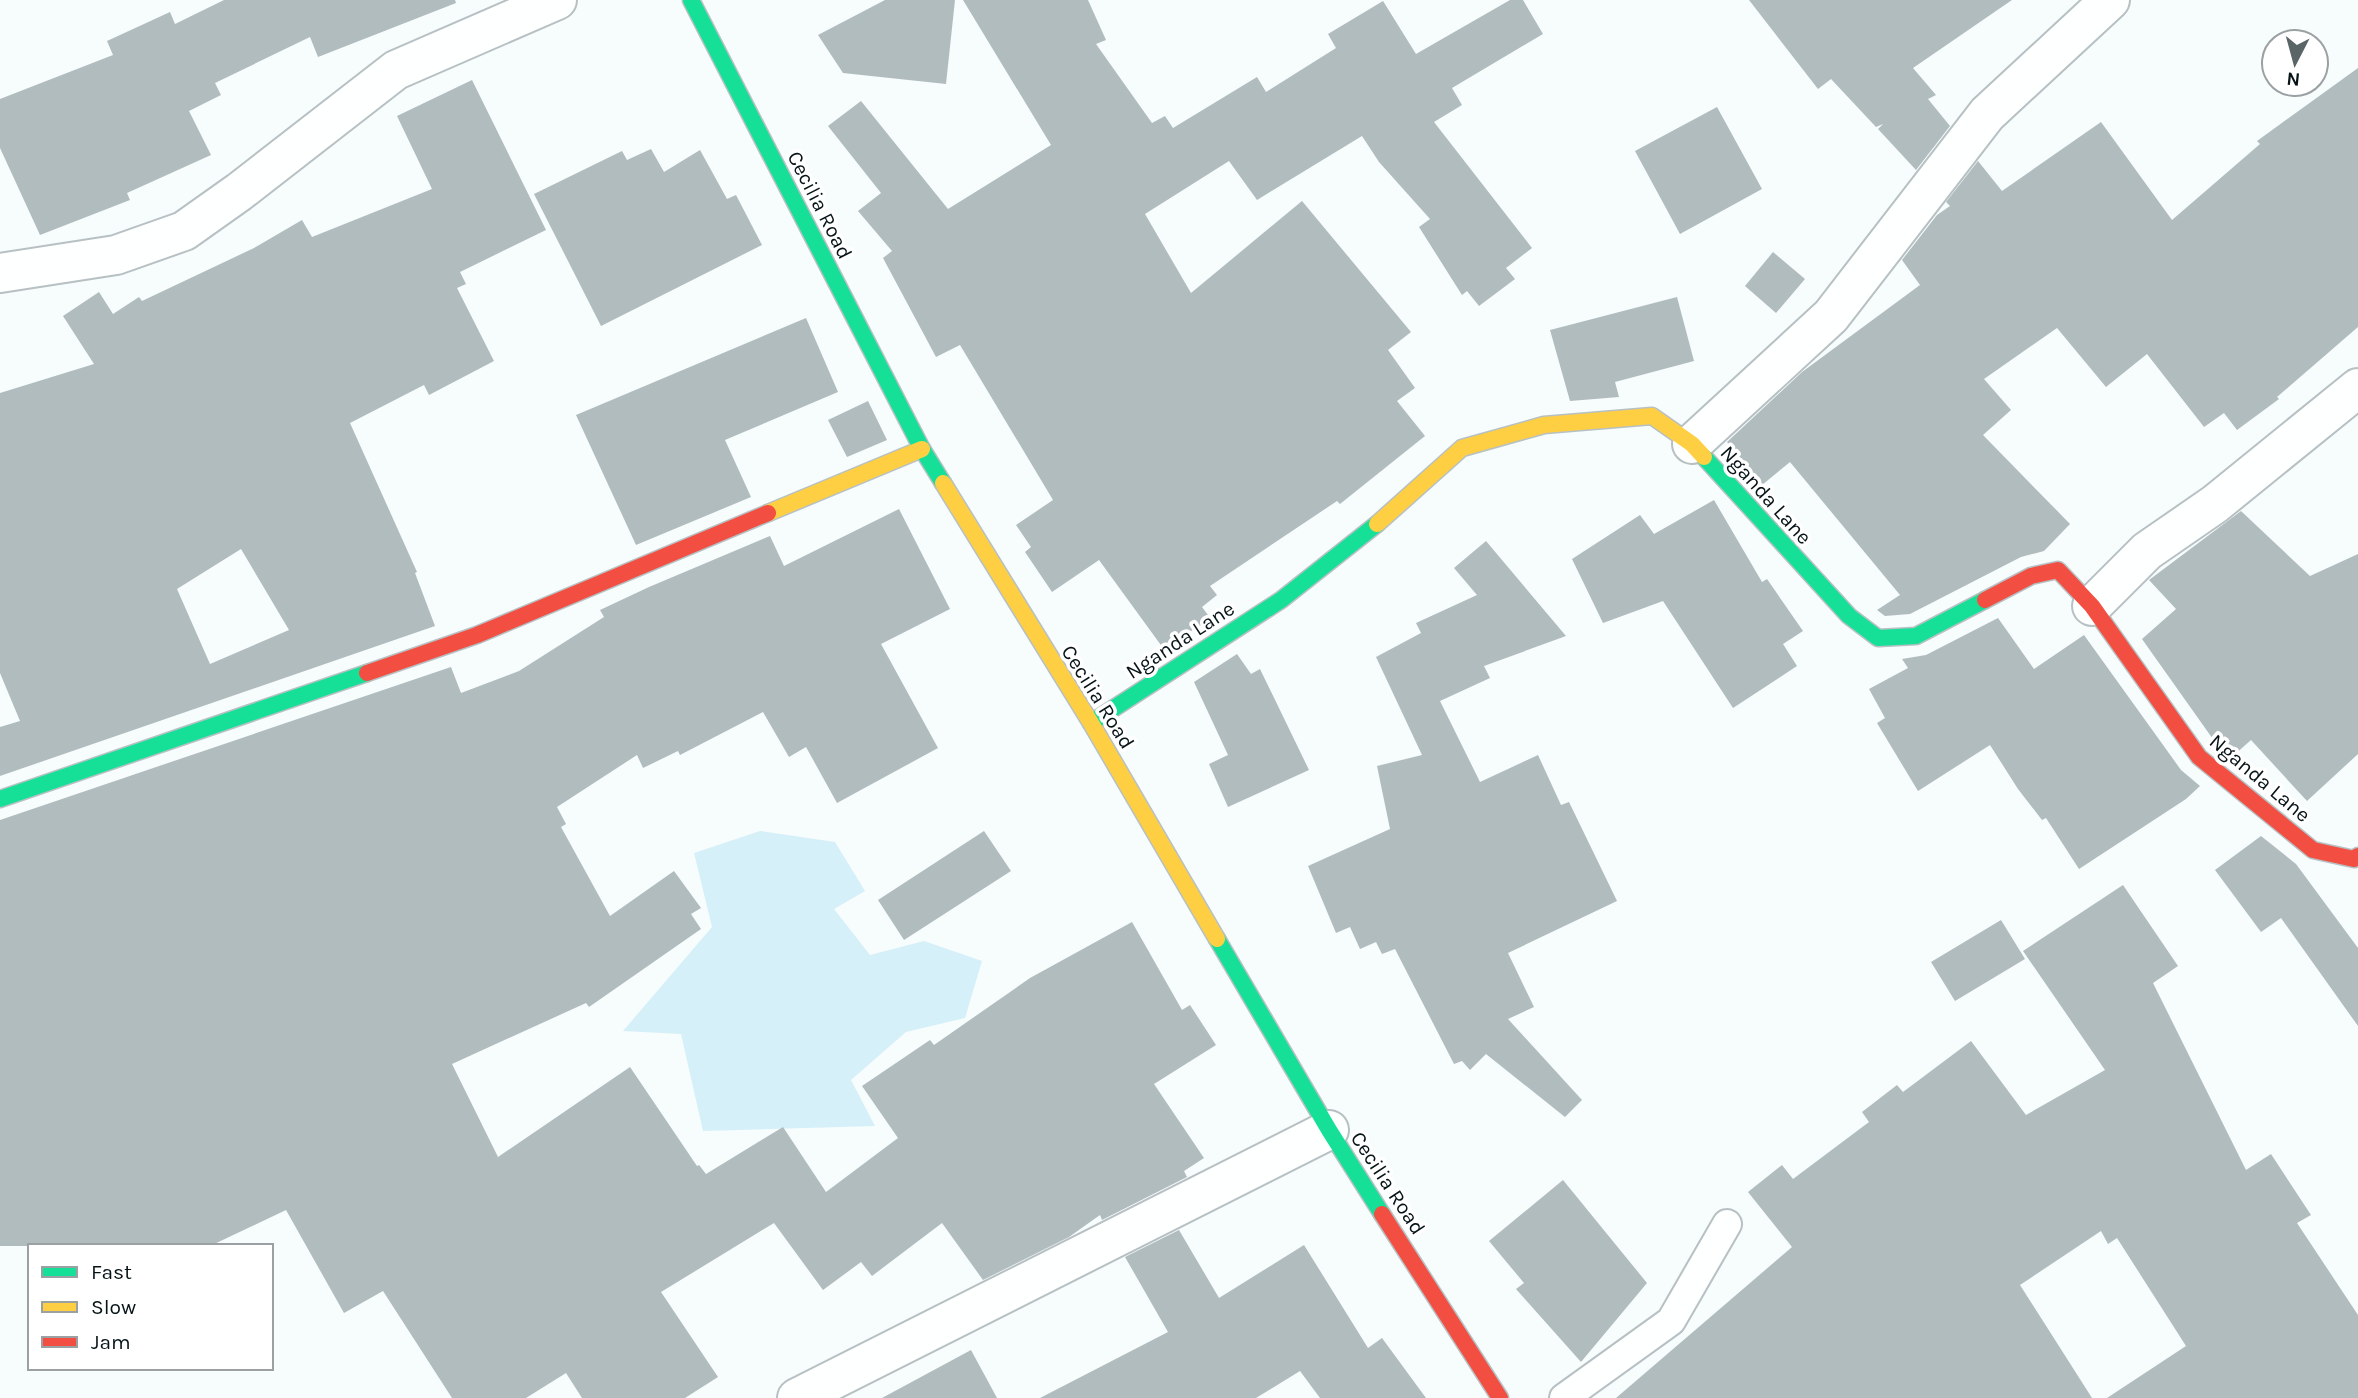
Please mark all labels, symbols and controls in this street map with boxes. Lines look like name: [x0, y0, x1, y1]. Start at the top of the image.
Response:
north arrow: [2260, 28, 2330, 98]
text: N: [2285, 67, 2301, 91]
street label: Cecilia Road: [783, 147, 857, 263]
street label: Nganda Lane: [1716, 441, 1816, 549]
street label: Nganda Lane: [1121, 596, 1239, 684]
street label: Cecilia Road: [1057, 641, 1139, 753]
street label: Nganda Lane: [2205, 729, 2315, 827]
street label: Cecilia Road: [1346, 1127, 1430, 1239]
legend: [28, 1244, 273, 1370]
text: Fast: [91, 1260, 132, 1284]
text: Slow: [91, 1295, 136, 1319]
text: Jam: [91, 1330, 131, 1354]

